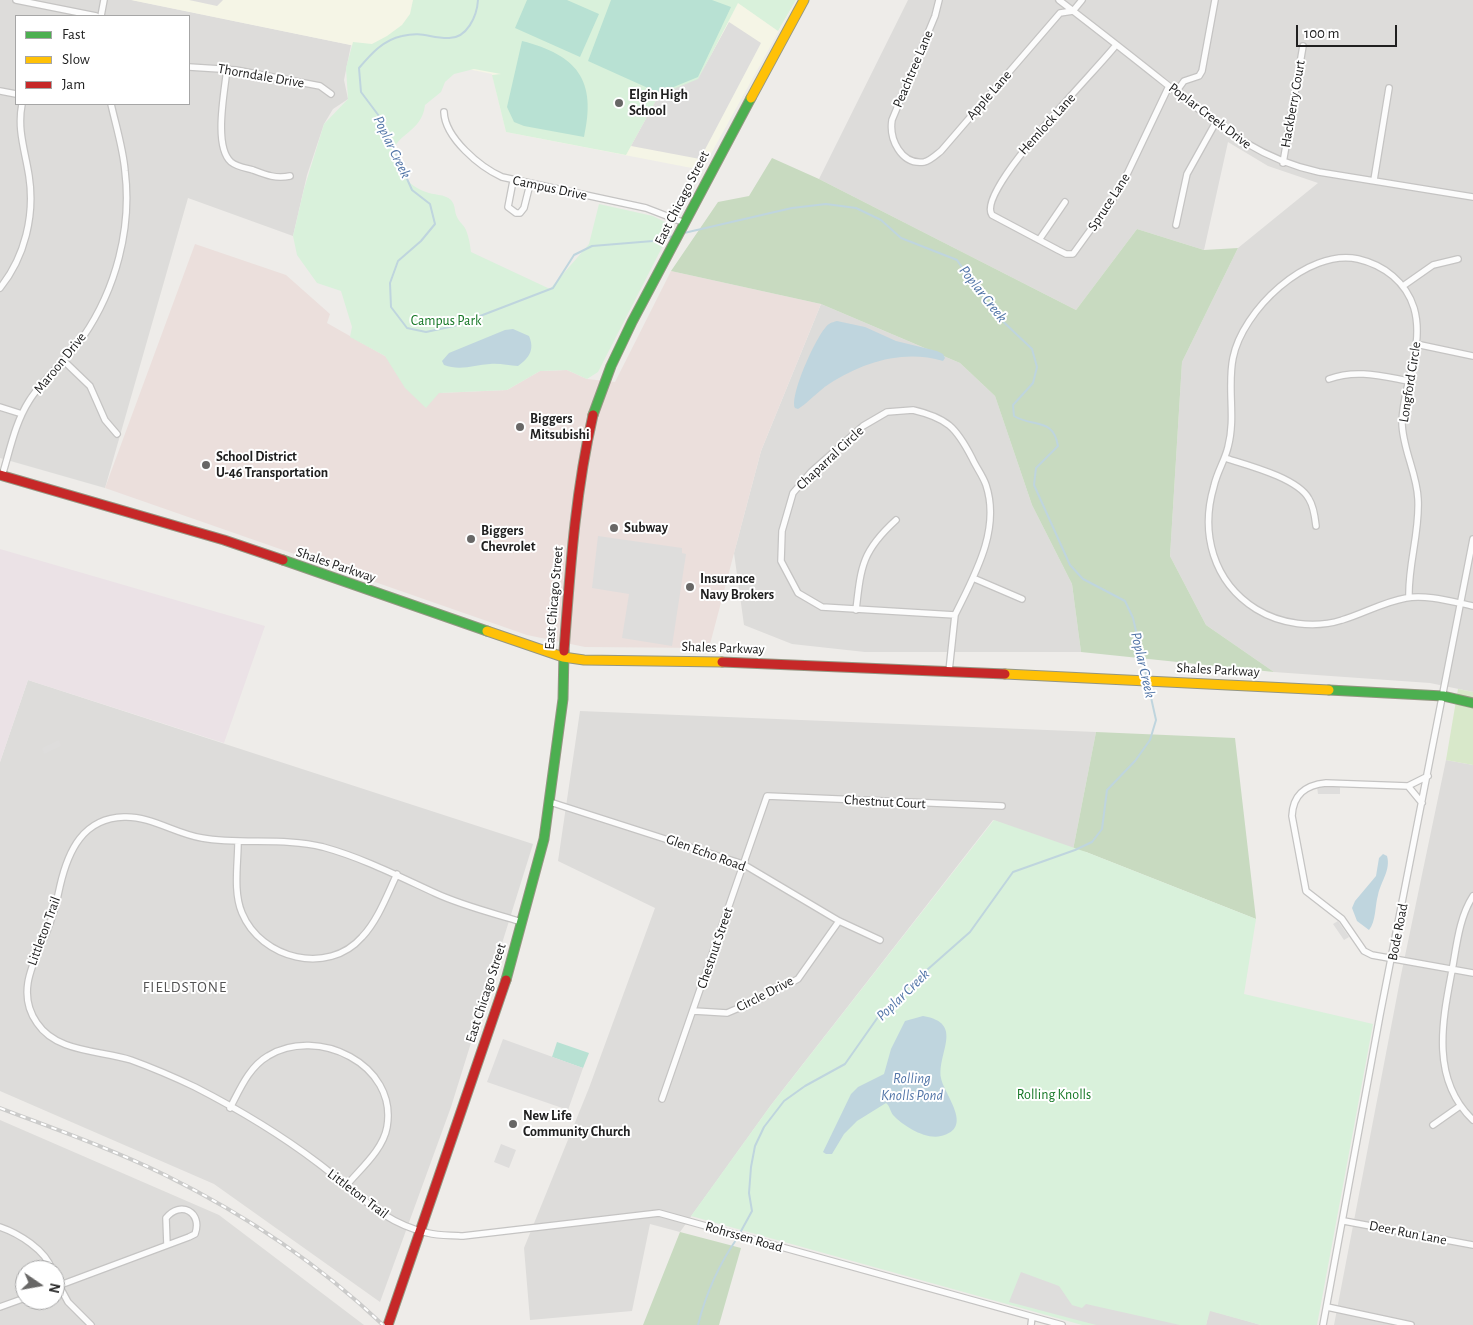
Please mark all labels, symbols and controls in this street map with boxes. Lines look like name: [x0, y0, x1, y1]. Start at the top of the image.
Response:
legend: [15, 15, 190, 105]
scale bar: [1298, 15, 1399, 47]
text: 100 m: [1304, 26, 1339, 41]
text: Fast: [62, 27, 85, 42]
street label: Peachtree Lane: [889, 28, 937, 110]
text: Slow: [62, 52, 90, 67]
street label: Hackberry Court: [1277, 59, 1309, 149]
street label: Thorndale Drive: [216, 60, 306, 92]
street label: Apple Lane: [963, 67, 1015, 123]
text: Jam: [62, 77, 85, 92]
street label: Poplar Creek Drive: [1165, 79, 1255, 153]
place label: Elgin High School: [629, 87, 688, 120]
street label: Hemlock Lane: [1015, 90, 1079, 158]
marker: Elgin High School: [613, 97, 625, 109]
water label: Poplar Creek: [369, 113, 415, 181]
street label: East Chicago Street: [651, 148, 713, 248]
street label: Spruce Lane: [1084, 170, 1134, 234]
street label: Campus Drive: [511, 172, 589, 204]
water label: Poplar Creek: [955, 262, 1011, 326]
park label: Campus Park: [411, 313, 481, 329]
street label: Maroon Drive: [30, 329, 90, 397]
street label: Longford Circle: [1395, 340, 1425, 424]
place label: Biggers Mitsubishi: [530, 411, 590, 444]
marker: Biggers Mitsubishi: [514, 421, 526, 433]
street label: Chaparral Circle: [793, 422, 867, 494]
place label: School District U-46 Transportation: [216, 449, 328, 482]
marker: School District U-46 Transportation: [200, 459, 212, 471]
place label: Subway: [624, 520, 668, 536]
marker: Subway: [608, 522, 620, 534]
place label: Biggers Chevrolet: [481, 523, 535, 556]
marker: Biggers Chevrolet: [465, 533, 477, 545]
street label: Shales Parkway: [294, 544, 378, 586]
street label: East Chicago Street: [541, 546, 567, 650]
place label: Insurance Navy Brokers: [700, 571, 774, 604]
marker: Insurance Navy Brokers: [684, 581, 696, 593]
water label: Poplar Creek: [1127, 630, 1159, 700]
street label: Shales Parkway: [681, 638, 765, 658]
street label: Shales Parkway: [1176, 659, 1260, 681]
street label: Chestnut Court: [844, 791, 926, 813]
street label: Glen Echo Road: [664, 831, 748, 875]
street label: Littleton Trail: [24, 894, 64, 968]
street label: Bode Road: [1384, 902, 1412, 962]
street label: Chestnut Street: [693, 905, 737, 991]
street label: East Chicago Street: [462, 941, 510, 1045]
water label: Poplar Creek: [873, 965, 933, 1025]
street label: Circle Drive: [734, 972, 796, 1016]
district label: FIELDSTONE: [142, 978, 228, 996]
water label: Rolling Knolls Pond: [881, 1069, 943, 1104]
park label: Rolling Knolls: [1017, 1087, 1091, 1103]
place label: New Life Community Church: [523, 1108, 630, 1140]
marker: New Life Community Church: [507, 1118, 519, 1130]
street label: Littleton Trail: [324, 1166, 392, 1222]
street label: Deer Run Lane: [1368, 1217, 1448, 1249]
street label: Rohrssen Road: [703, 1218, 785, 1256]
north arrow: [15, 1260, 65, 1310]
text: N: [46, 1282, 62, 1294]

